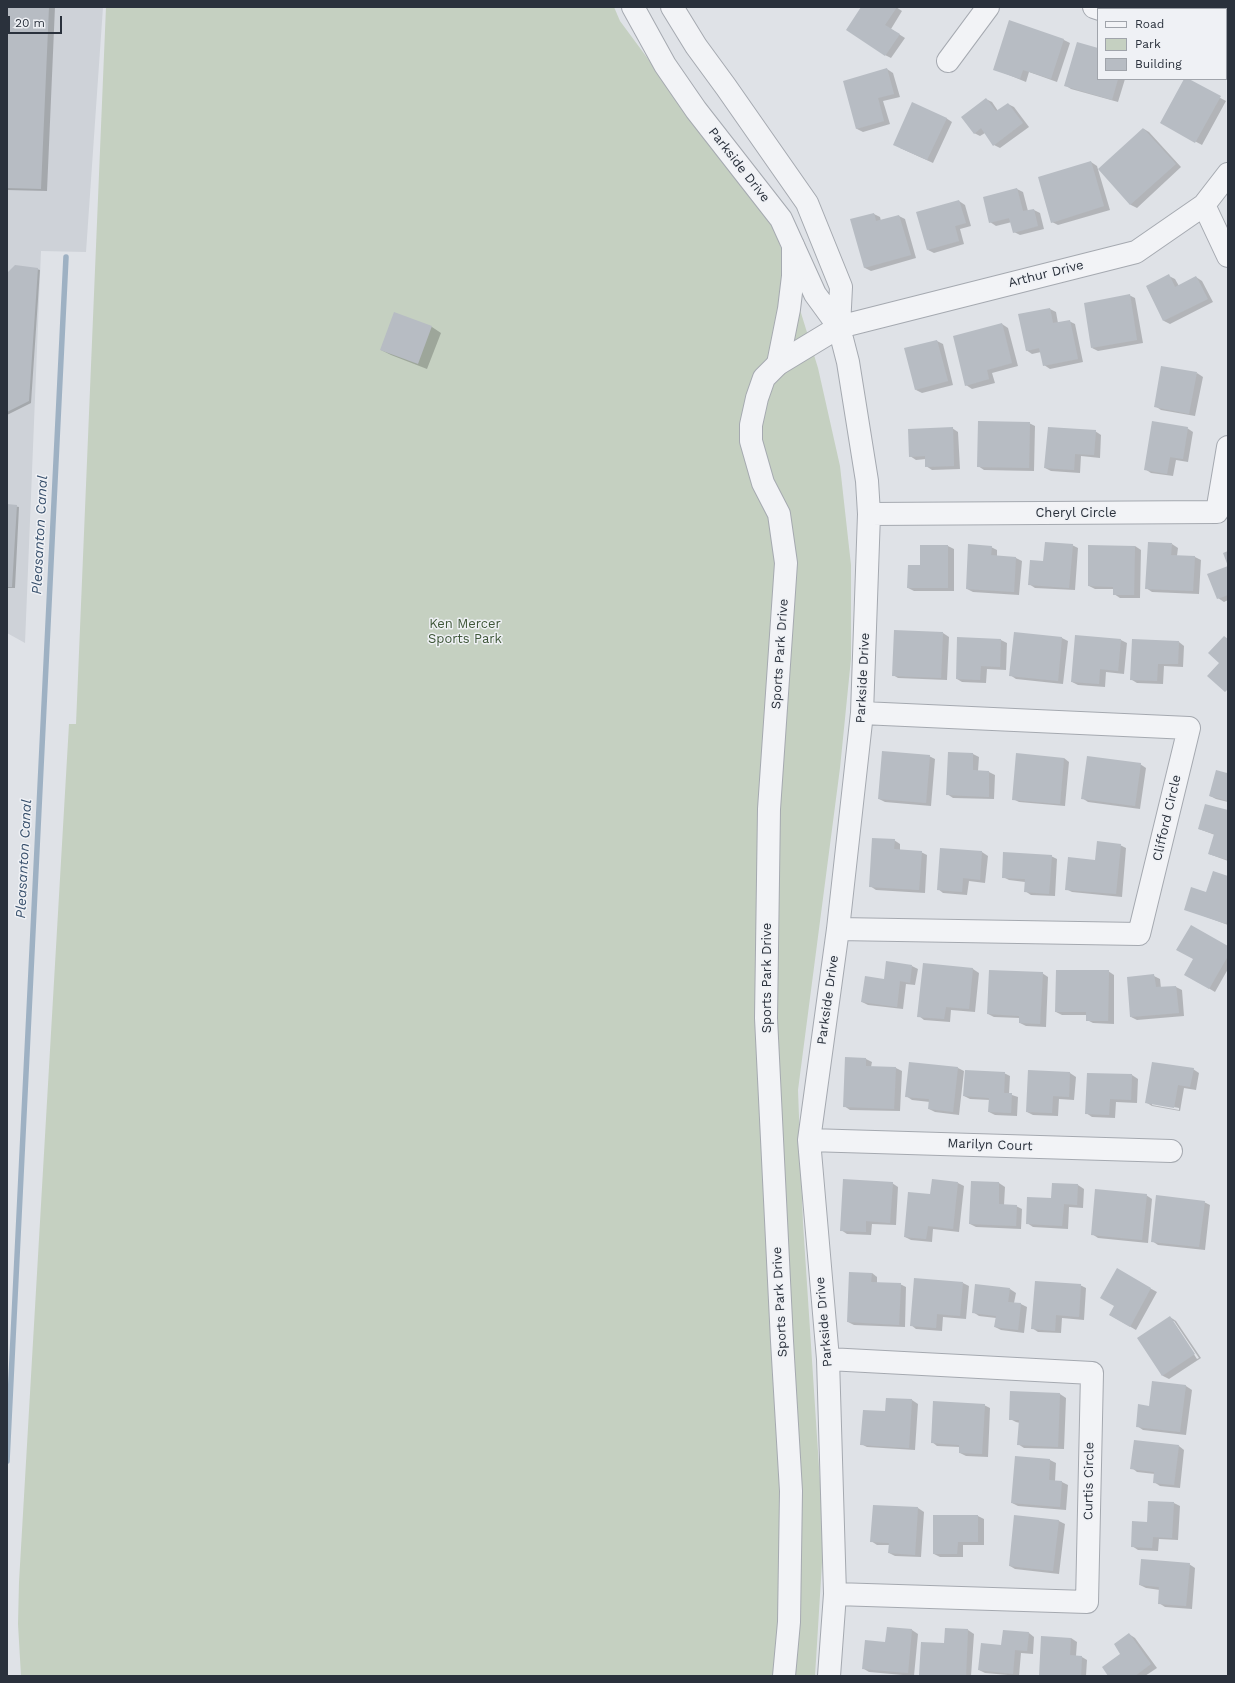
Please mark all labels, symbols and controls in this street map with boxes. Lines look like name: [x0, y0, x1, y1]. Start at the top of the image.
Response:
scale bar: [10, 8, 64, 34]
legend: [1097, 8, 1227, 80]
text: 20 m: [15, 16, 45, 30]
text: Road: [1135, 17, 1164, 31]
text: Park: [1135, 37, 1161, 51]
text: Building: [1135, 57, 1182, 71]
street label: Parkside Drive: [705, 125, 773, 205]
street label: Arthur Drive: [1007, 257, 1085, 291]
water label: Pleasanton Canal: [28, 475, 52, 595]
street label: Cheryl Circle: [1035, 505, 1117, 521]
street label: Sports Park Drive: [768, 598, 792, 710]
park label: Ken Mercer Sports Park: [428, 616, 502, 647]
street label: Parkside Drive: [853, 632, 873, 724]
street label: Clifford Circle: [1149, 773, 1185, 863]
water label: Pleasanton Canal: [12, 799, 36, 919]
street label: Sports Park Drive: [759, 923, 775, 1033]
street label: Parkside Drive: [814, 954, 842, 1046]
street label: Marilyn Court: [947, 1136, 1033, 1154]
street label: Sports Park Drive: [769, 1246, 791, 1358]
street label: Parkside Drive: [812, 1276, 836, 1368]
street label: Curtis Circle: [1081, 1442, 1097, 1520]

